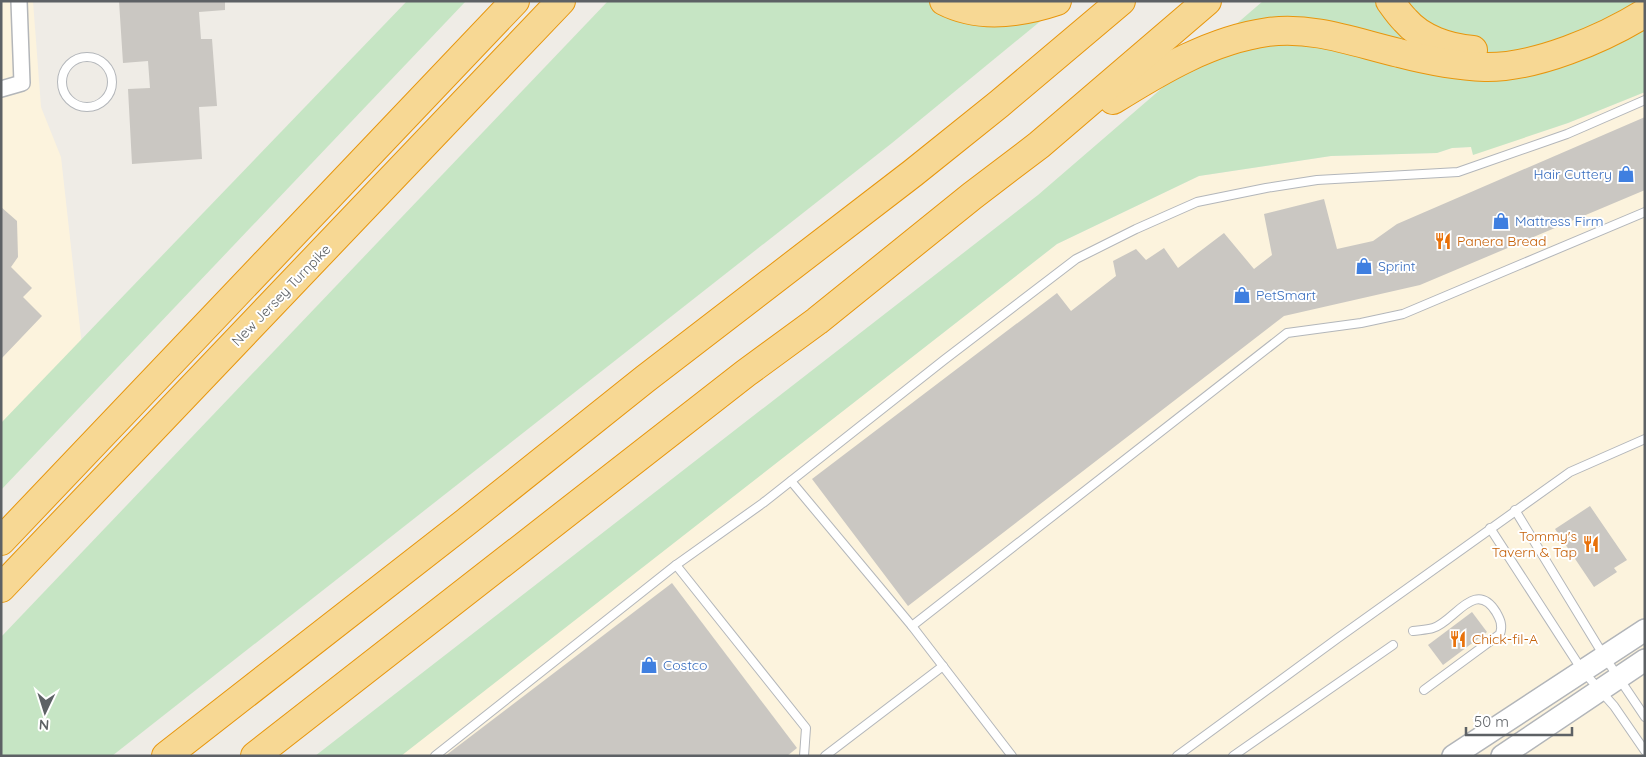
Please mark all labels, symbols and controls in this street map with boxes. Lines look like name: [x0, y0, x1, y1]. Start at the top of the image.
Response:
shop icon: Hair Cuttery: [1616, 164, 1636, 184]
place label: Hair Cuttery: [1533, 165, 1612, 183]
shop icon: Mattress Firm: [1491, 211, 1511, 231]
place label: Mattress Firm: [1515, 212, 1604, 230]
restaurant icon: Panera Bread: [1433, 231, 1453, 251]
place label: Panera Bread: [1457, 232, 1546, 250]
street label: New Jersey Turnpike: [228, 240, 334, 350]
shop icon: Sprint: [1354, 256, 1374, 276]
place label: Sprint: [1378, 257, 1416, 275]
shop icon: PetSmart: [1232, 285, 1252, 305]
place label: PetSmart: [1256, 286, 1316, 304]
place label: Tommy's Tavern & Tap: [1492, 527, 1577, 561]
restaurant icon: Tommy's Tavern & Tap: [1581, 534, 1601, 554]
restaurant icon: Chick-fil-A: [1448, 629, 1468, 649]
place label: Chick-fil-A: [1472, 630, 1538, 648]
shop icon: Costco: [639, 655, 659, 675]
place label: Costco: [663, 656, 708, 674]
north arrow: [20, 687, 70, 737]
scale bar: [1466, 704, 1572, 736]
text: 50 m: [1474, 712, 1509, 731]
text: N: [38, 716, 50, 734]

